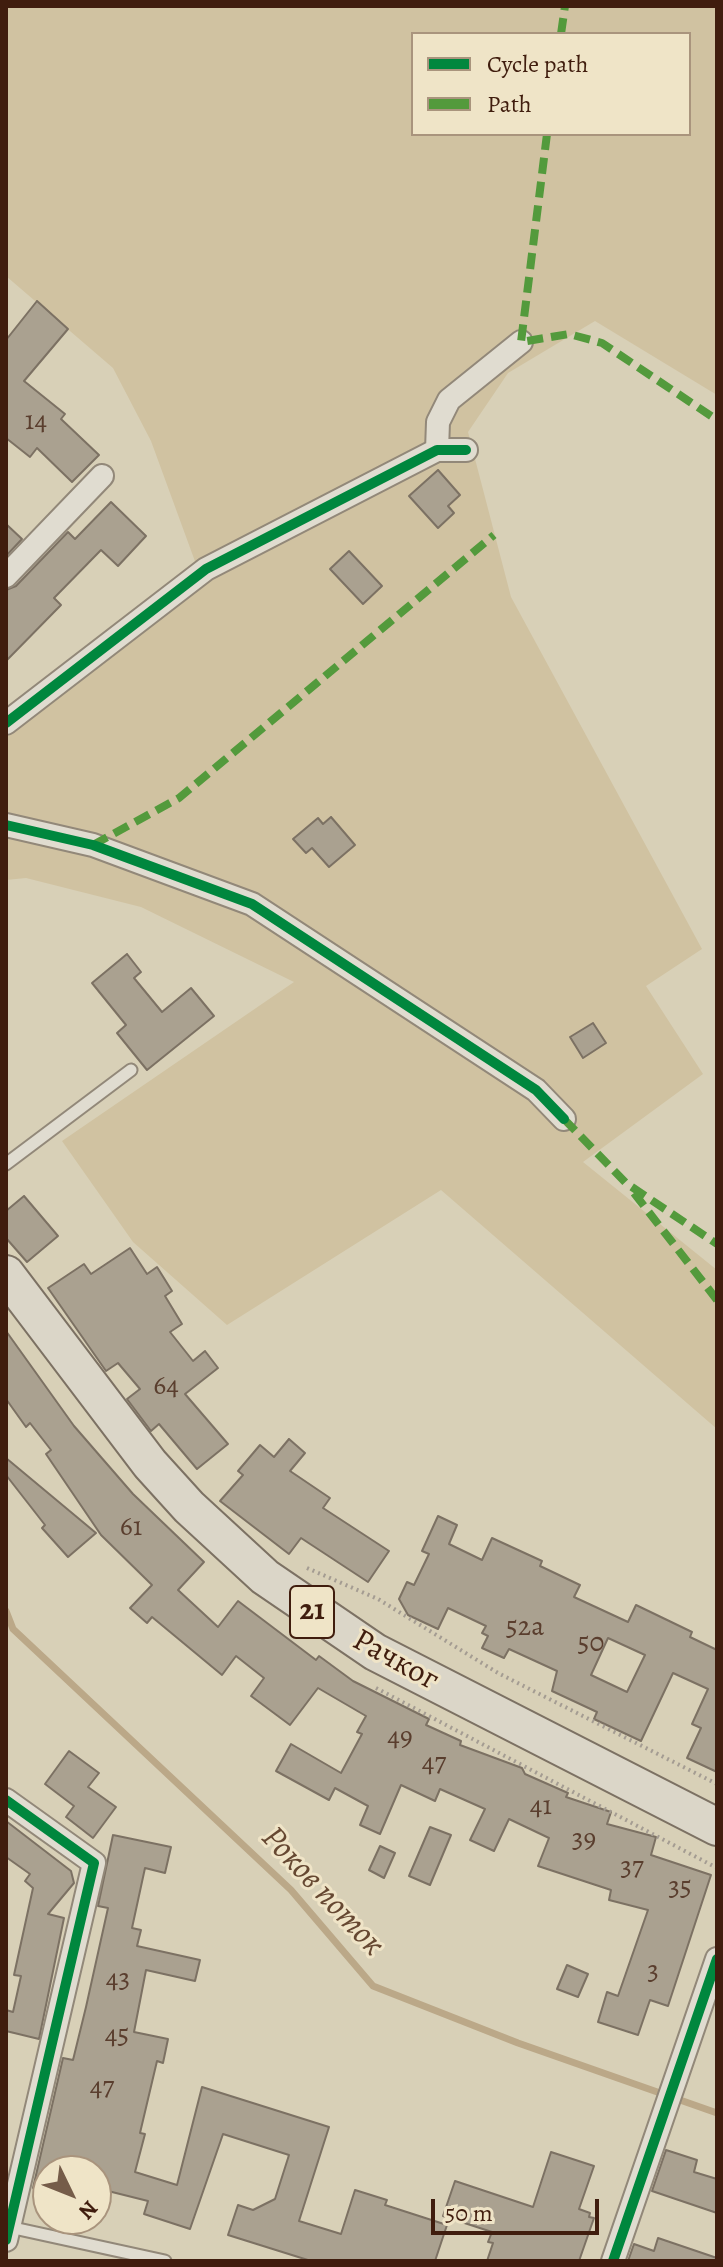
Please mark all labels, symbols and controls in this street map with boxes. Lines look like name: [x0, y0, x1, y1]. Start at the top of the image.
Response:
legend: [411, 32, 691, 136]
text: Cycle path: [487, 48, 588, 80]
text: Path: [487, 88, 532, 120]
house number: 14: [25, 405, 47, 439]
house number: 64: [153, 1370, 179, 1404]
house number: 61: [120, 1511, 142, 1545]
road number: 21: [290, 1586, 334, 1638]
house number: 52a: [506, 1611, 544, 1645]
street label: Рачког: [345, 1622, 445, 1700]
house number: 50: [578, 1627, 604, 1661]
house number: 49: [387, 1721, 413, 1755]
house number: 47: [422, 1747, 446, 1781]
house number: 41: [530, 1790, 552, 1824]
water label: Роков поток: [252, 1819, 392, 1965]
house number: 39: [572, 1823, 596, 1857]
house number: 37: [620, 1851, 644, 1885]
house number: 35: [668, 1871, 692, 1905]
house number: 3: [647, 1955, 659, 1989]
house number: 43: [106, 1963, 130, 1997]
house number: 45: [105, 2019, 129, 2053]
house number: 47: [90, 2071, 114, 2105]
north arrow: [32, 2155, 112, 2235]
scale bar: [435, 2183, 603, 2233]
text: N: [72, 2194, 105, 2226]
text: 50 m: [445, 2197, 493, 2229]

